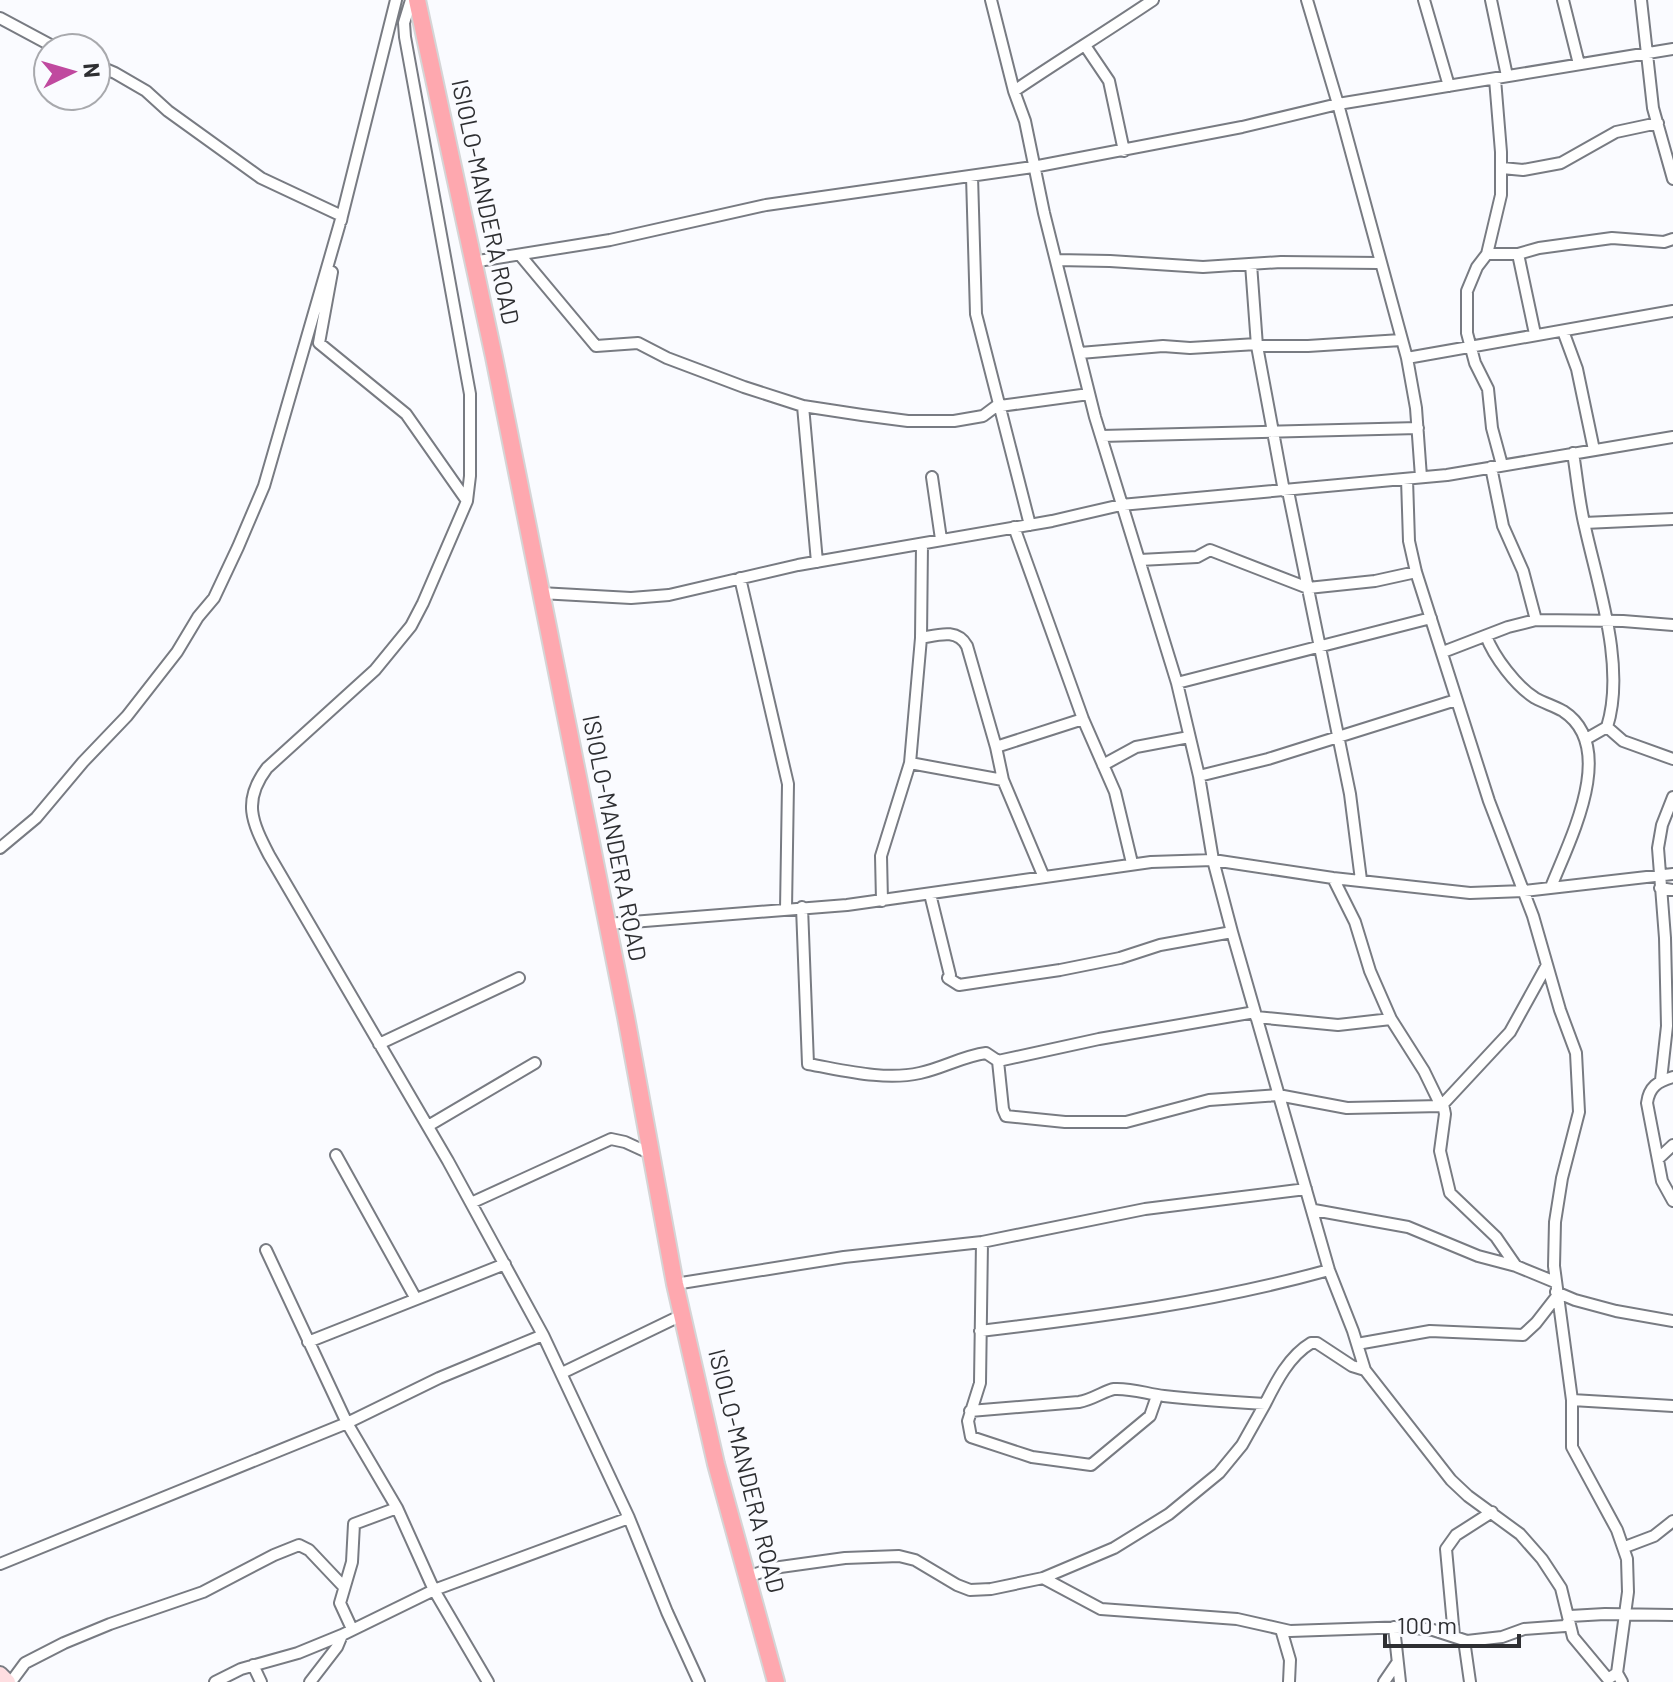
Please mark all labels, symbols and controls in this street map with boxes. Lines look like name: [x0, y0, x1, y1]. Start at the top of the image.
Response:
north arrow: [32, 32, 112, 112]
text: N: [79, 62, 107, 79]
street label: ISIOLO-MANDERA ROAD: [446, 76, 527, 327]
street label: ISIOLO-MANDERA ROAD: [577, 712, 654, 963]
street label: ISIOLO-MANDERA ROAD: [703, 1346, 792, 1596]
scale bar: [1385, 1598, 1519, 1648]
text: 100 m: [1397, 1610, 1457, 1639]

